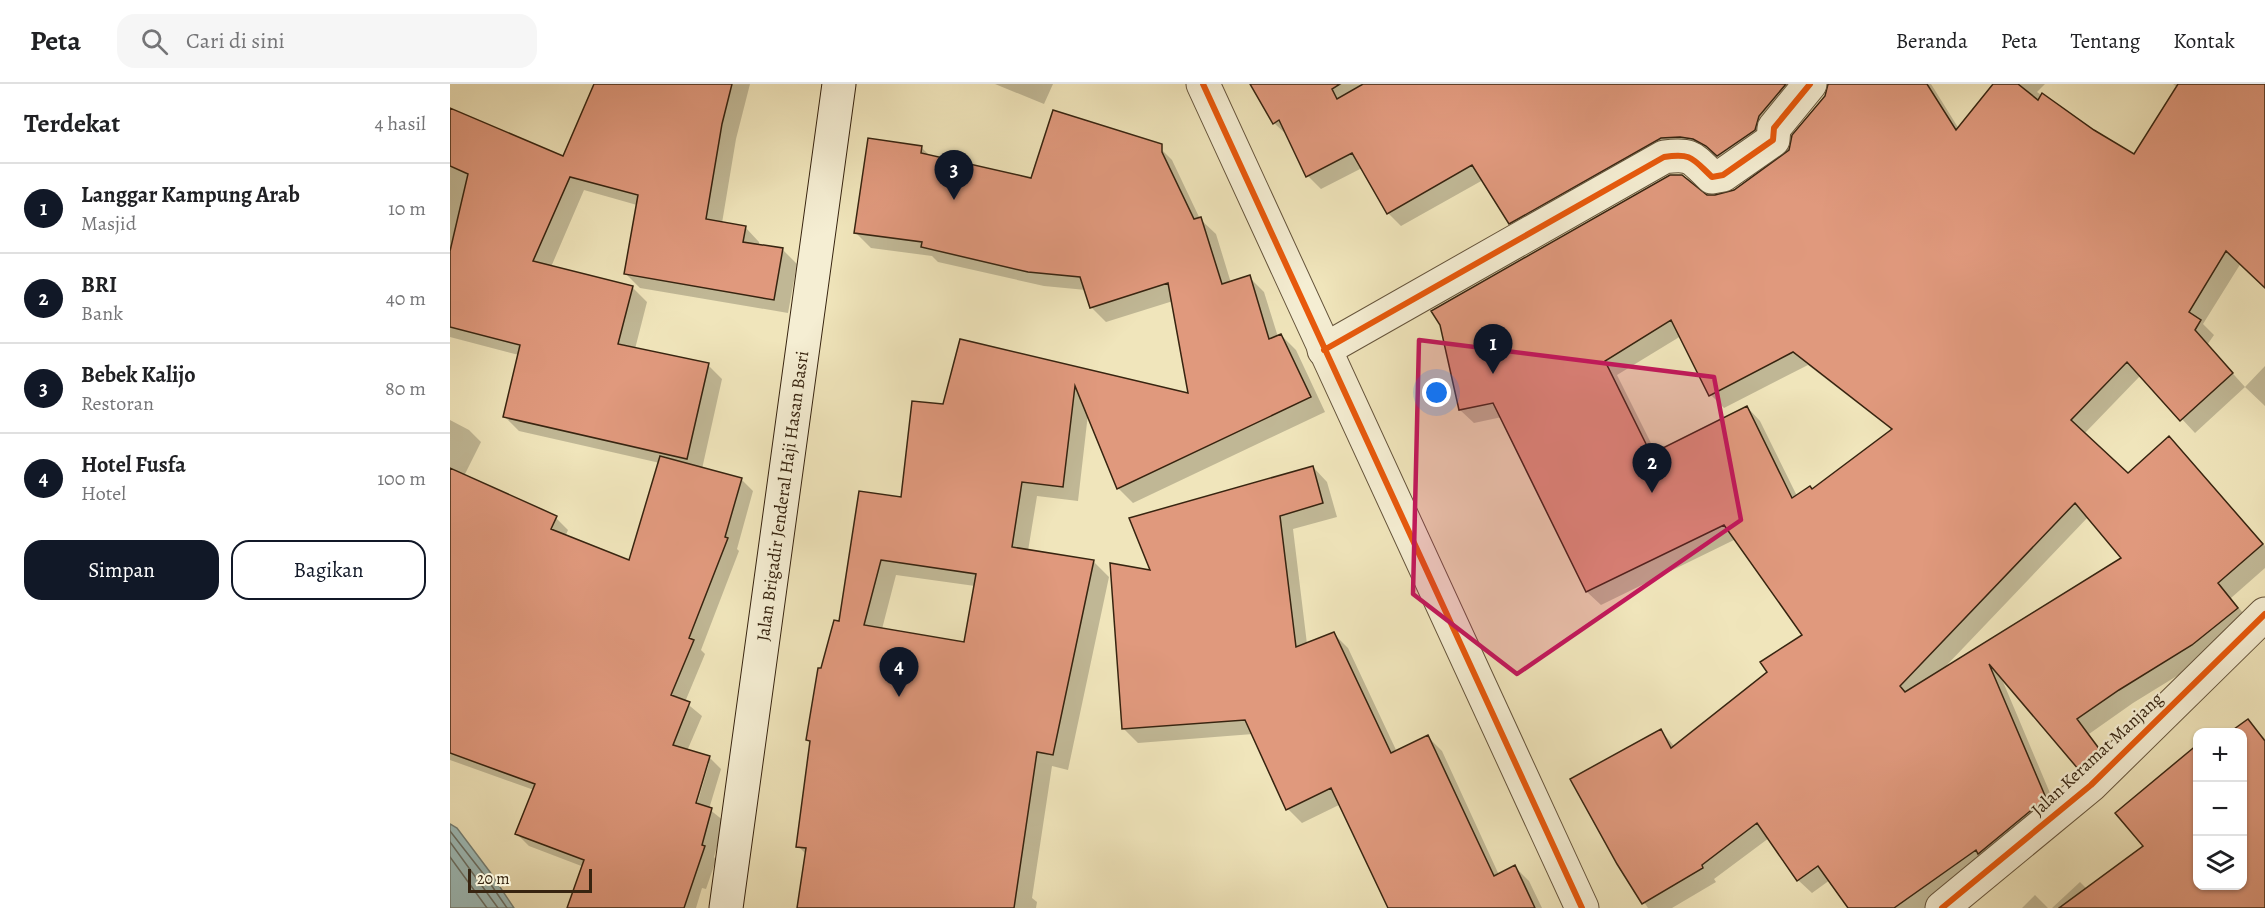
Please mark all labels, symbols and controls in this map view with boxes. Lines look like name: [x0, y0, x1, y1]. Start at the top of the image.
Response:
search box: [117, 14, 537, 68]
text: Peta: [30, 22, 81, 60]
icon: search: [138, 25, 171, 58]
text: Cari di sini: [186, 26, 285, 56]
text: Beranda: [1896, 27, 1968, 55]
text: Peta: [2001, 27, 2037, 55]
text: Tentang: [2070, 27, 2140, 55]
text: Kontak: [2173, 27, 2235, 55]
text: Terdekat: [24, 106, 120, 141]
text: 4 hasil: [374, 110, 426, 137]
pin: 3: [934, 150, 974, 200]
text: Langgar Kampung Arab: [81, 180, 300, 210]
text: 1: [40, 195, 47, 222]
text: 10 m: [388, 195, 426, 222]
text: Masjid: [81, 210, 136, 237]
text: BRI: [81, 270, 117, 300]
text: 2: [39, 285, 48, 312]
text: 40 m: [386, 285, 426, 312]
text: Bank: [81, 300, 123, 327]
pin: 1: [1474, 324, 1512, 374]
street label: Jalan Brigadir Jenderal Haji Hasan Basri: [751, 349, 814, 643]
text: Bebek Kalijo: [81, 360, 196, 390]
text: 3: [39, 375, 48, 402]
text: 80 m: [385, 375, 426, 402]
your location: [1422, 378, 1451, 407]
text: Restoran: [81, 390, 154, 417]
pin: 2: [1632, 444, 1672, 493]
text: Hotel Fusfa: [81, 450, 186, 480]
text: 4: [39, 465, 48, 492]
text: 100 m: [377, 465, 426, 492]
text: Hotel: [81, 480, 126, 507]
button: Simpan: [24, 540, 219, 600]
button: Bagikan: [231, 540, 426, 600]
pin: 4: [880, 648, 918, 697]
street label: Jalan Keramat Manjang: [2026, 687, 2168, 821]
map controls: [2193, 728, 2247, 890]
button: +: [2193, 728, 2247, 782]
button: −: [2193, 782, 2247, 836]
button: layers: [2193, 836, 2247, 890]
scale bar: [468, 866, 592, 894]
text: 20 m: [477, 868, 510, 890]

